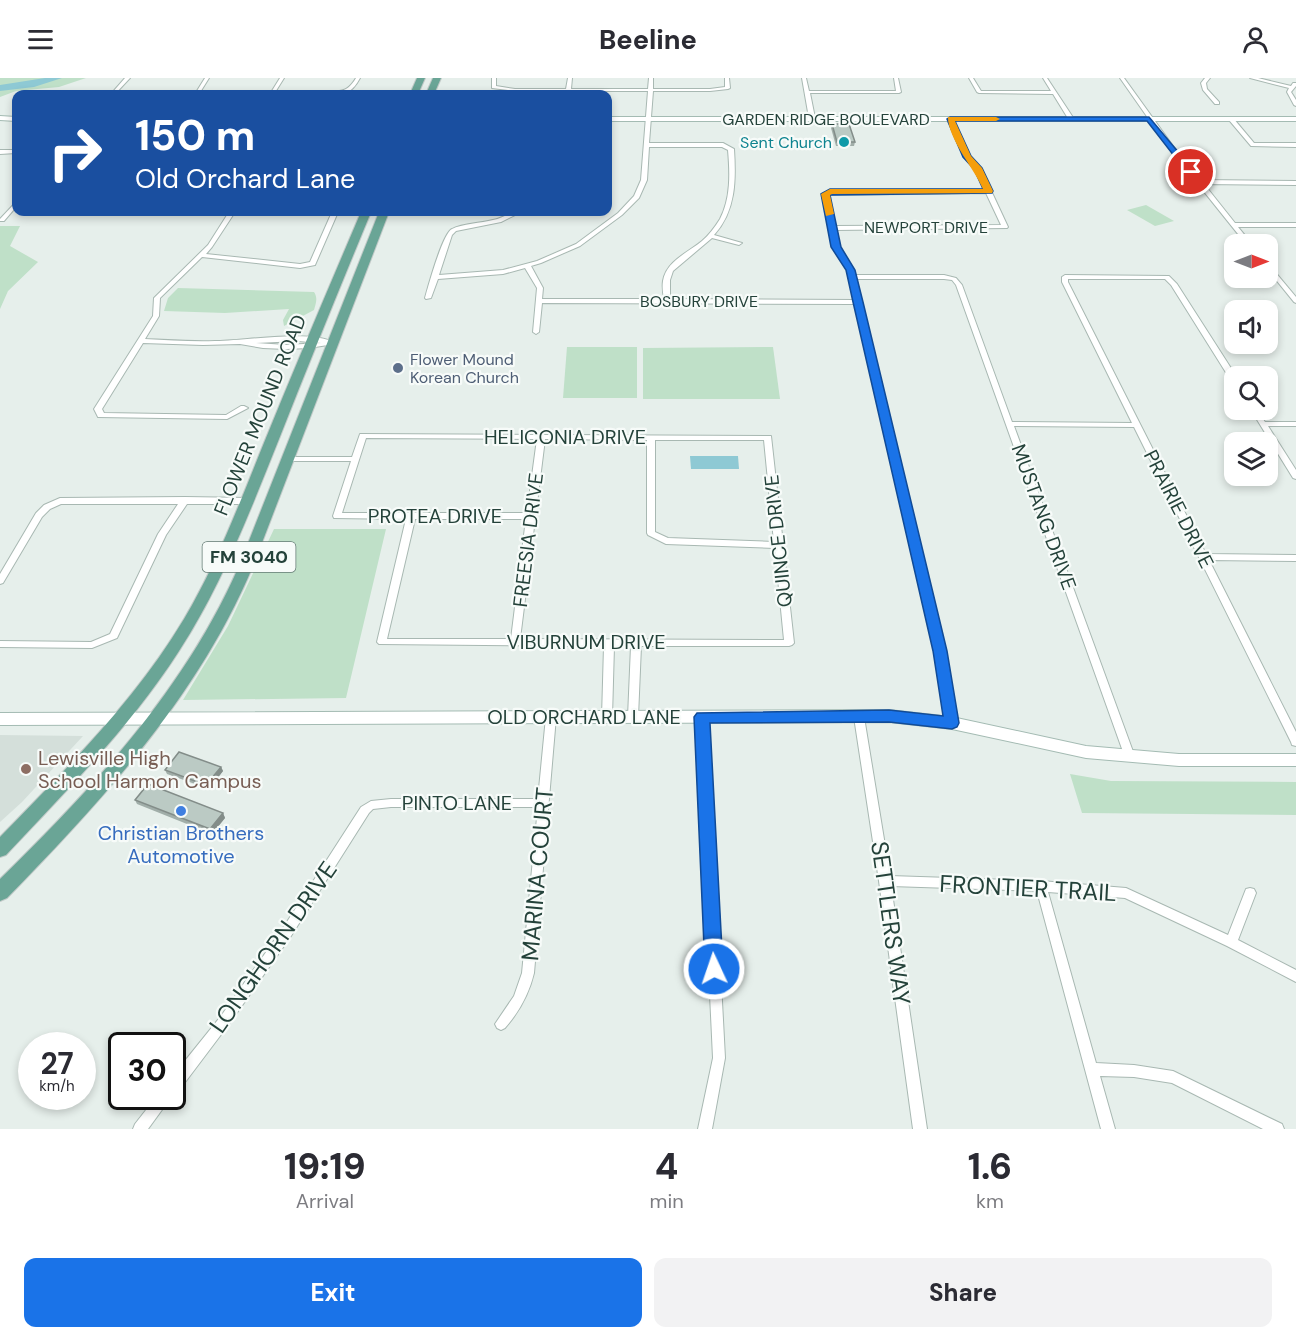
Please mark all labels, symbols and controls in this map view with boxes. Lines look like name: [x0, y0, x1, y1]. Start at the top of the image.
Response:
text: Beeline: [599, 22, 697, 57]
icon: menu: [24, 23, 57, 56]
icon: person: [1239, 23, 1272, 56]
text: 150 m: [135, 108, 255, 163]
street label: GARDEN RIDGE BOULEVARD: [722, 109, 930, 130]
icon: right: [36, 114, 114, 192]
place label: Sent Church: [740, 132, 832, 153]
marker: Sent Church: [837, 135, 851, 149]
pin: [1165, 146, 1216, 197]
icon: arrive: [1174, 155, 1207, 188]
text: Old Orchard Lane: [135, 161, 355, 196]
street label: NEWPORT DRIVE: [864, 217, 988, 238]
north arrow: [1224, 234, 1278, 288]
map controls: [1224, 234, 1278, 486]
street label: BOSBURY DRIVE: [640, 291, 758, 312]
button: sound: [1224, 300, 1278, 354]
street label: FLOWER MOUND ROAD: [208, 311, 312, 519]
place label: Flower Mound Korean Church: [410, 349, 519, 388]
marker: Flower Mound Korean Church: [391, 361, 405, 375]
button: search: [1224, 366, 1278, 420]
street label: HELICONIA DRIVE: [484, 424, 646, 450]
button: layers: [1224, 432, 1278, 486]
street label: MUSTANG DRIVE: [1006, 440, 1082, 594]
street label: PRAIRIE DRIVE: [1138, 445, 1220, 573]
street label: FREESIA DRIVE: [507, 471, 549, 609]
street label: QUINCE DRIVE: [758, 473, 798, 609]
street label: PROTEA DRIVE: [368, 503, 502, 529]
road number: FM 3040: [202, 542, 296, 572]
street label: VIBURNUM DRIVE: [506, 629, 666, 655]
street label: OLD ORCHARD LANE: [487, 704, 681, 730]
place label: Lewisville High School Harmon Campus: [38, 745, 261, 794]
marker: Lewisville High School Harmon Campus: [19, 762, 33, 776]
street label: MARINA COURT: [514, 786, 560, 962]
street label: PINTO LANE: [402, 790, 512, 816]
marker: Christian Brothers Automotive: [174, 804, 188, 818]
place label: Christian Brothers Automotive: [98, 820, 264, 869]
street label: SETTLERS WAY: [864, 839, 918, 1007]
street label: LONGHORN DRIVE: [202, 855, 344, 1039]
street label: FRONTIER TRAIL: [939, 868, 1117, 908]
position arrow: [682, 937, 746, 1001]
speed limit sign: 30: [108, 1032, 186, 1110]
text: 27: [40, 1044, 74, 1083]
text: km/h: [39, 1076, 75, 1096]
text: 19:19: [284, 1143, 366, 1190]
text: 4: [655, 1143, 678, 1190]
text: 1.6: [968, 1143, 1012, 1190]
text: Arrival: [296, 1188, 354, 1214]
text: min: [650, 1188, 684, 1214]
text: km: [976, 1188, 1004, 1214]
button: Exit: [24, 1258, 642, 1327]
button: Share: [654, 1258, 1272, 1327]

